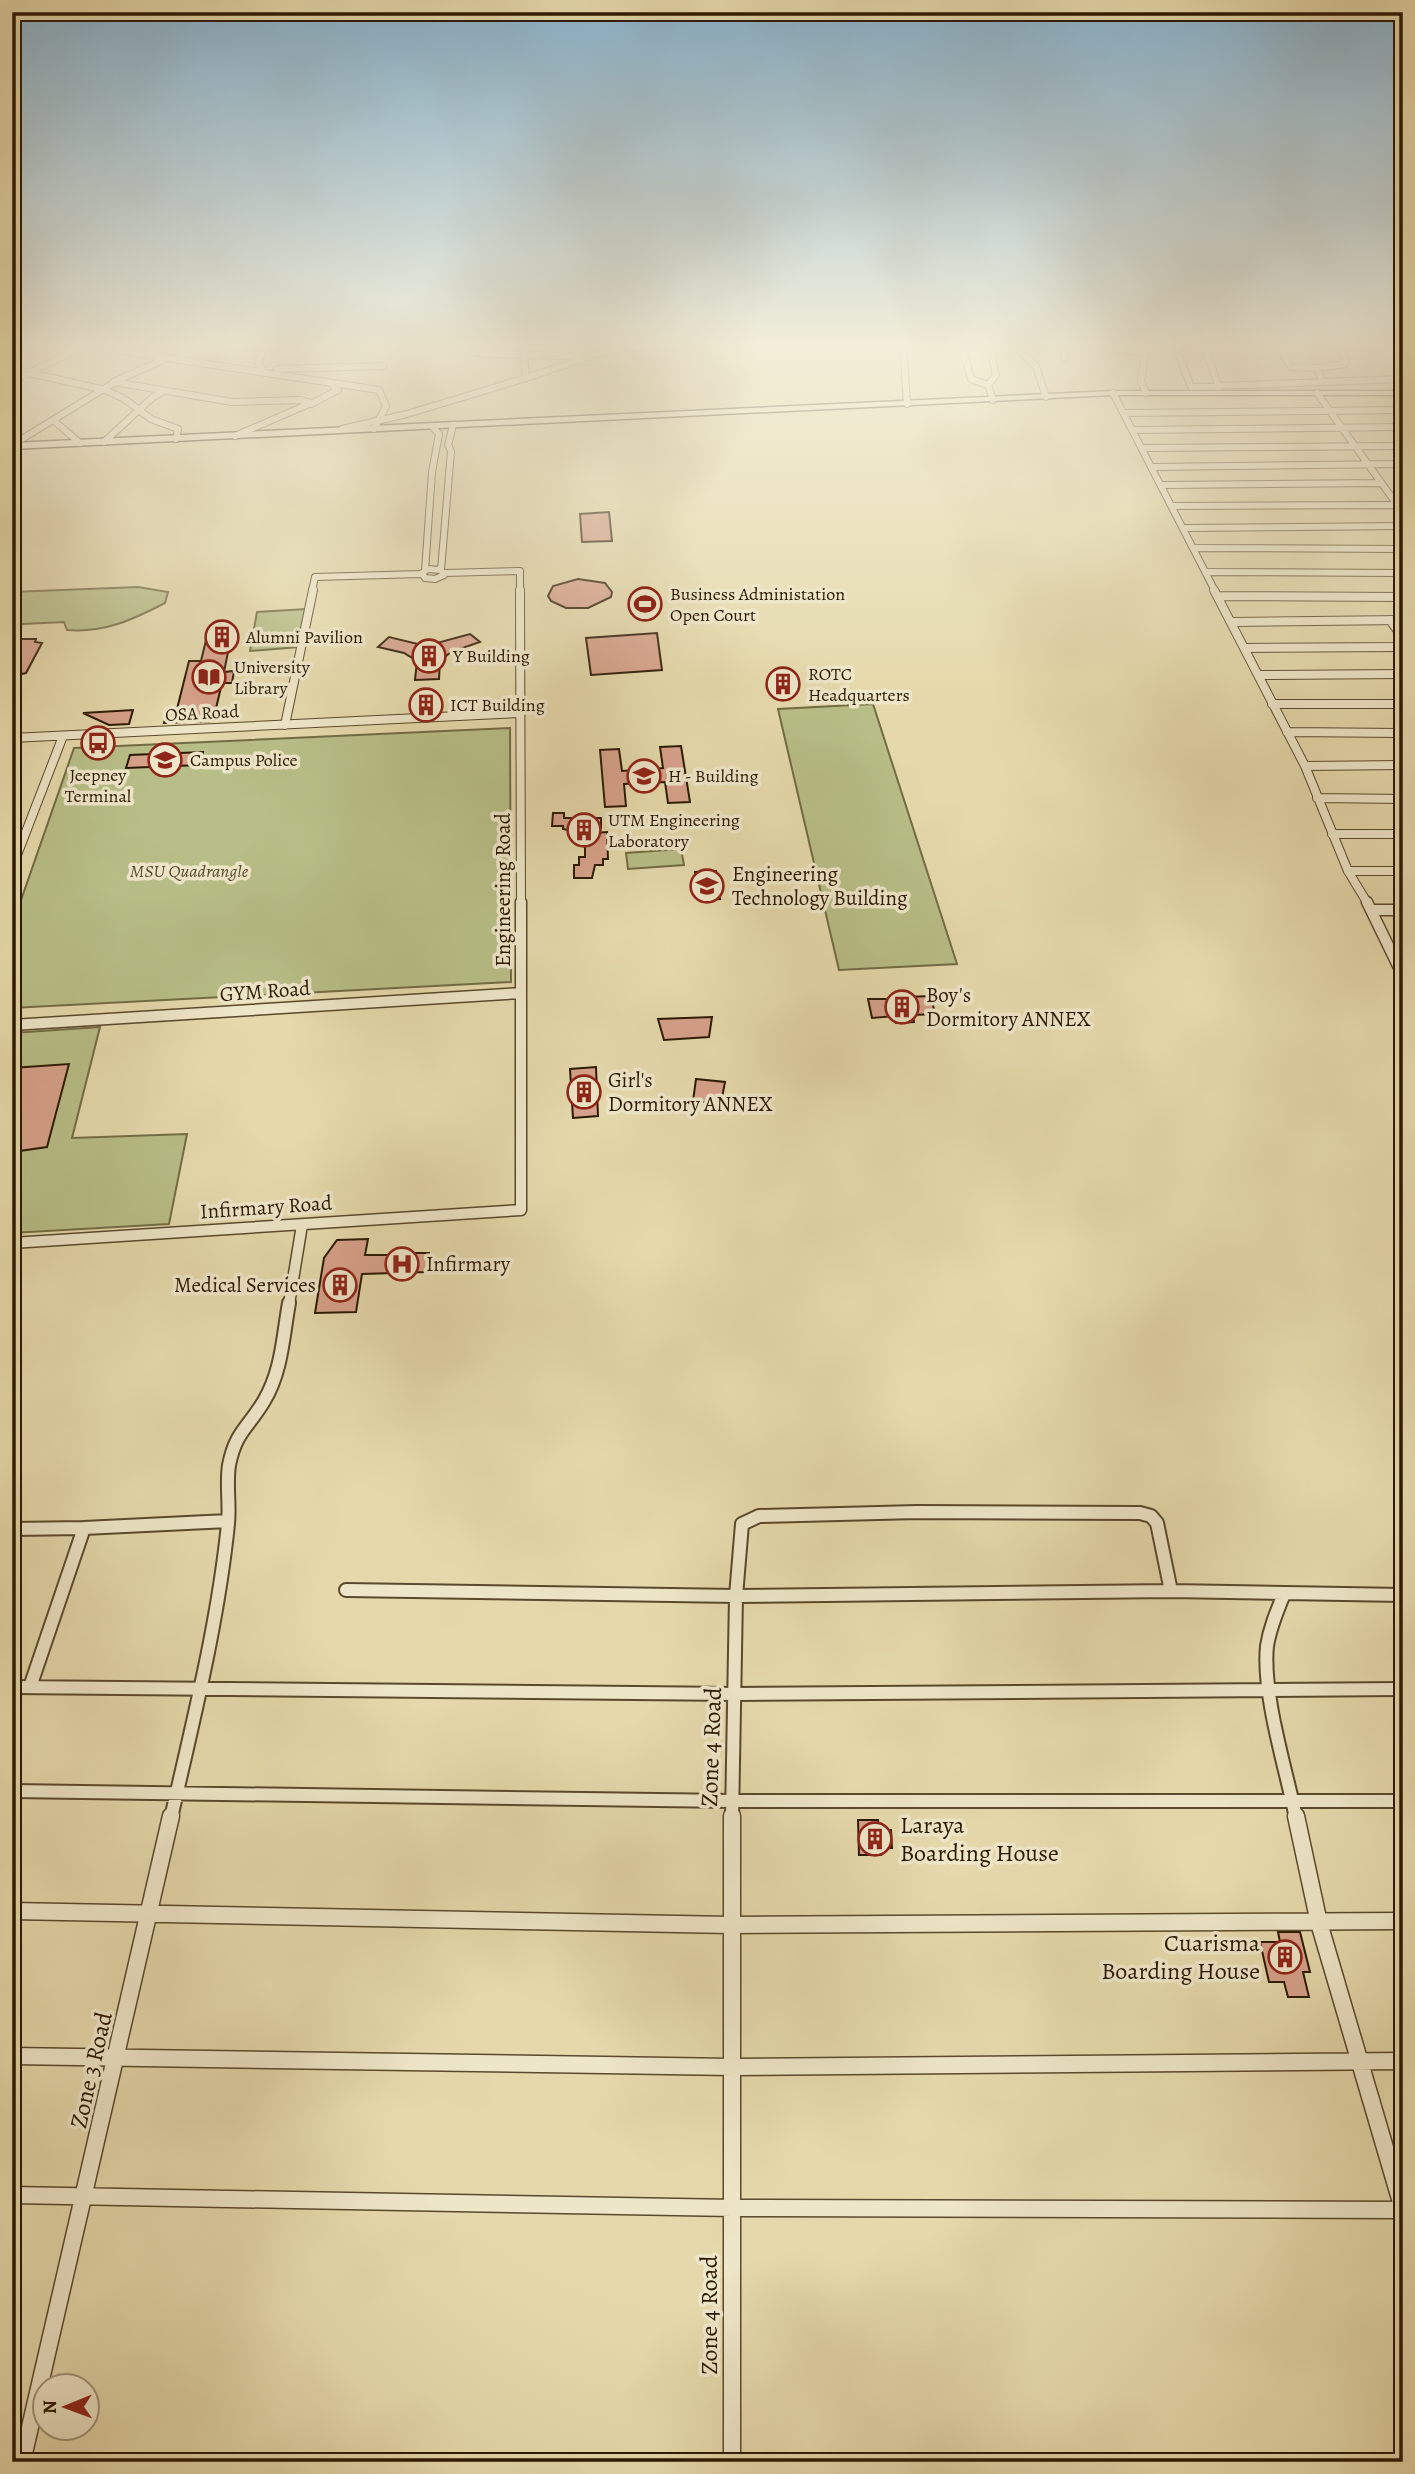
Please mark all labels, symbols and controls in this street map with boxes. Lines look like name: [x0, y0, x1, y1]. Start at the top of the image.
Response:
place label: Business Administation Open Court: [670, 582, 845, 627]
sports icon: Business Administation Open Court: [626, 585, 664, 623]
building icon: Alumni Pavilion: [203, 618, 241, 656]
place label: Alumni Pavilion: [245, 625, 363, 649]
building icon: Y Building: [410, 637, 448, 675]
place label: Y Building: [452, 644, 530, 668]
place label: University Library: [234, 655, 311, 700]
library icon: University Library: [190, 658, 228, 696]
place label: ROTC Headquarters: [808, 662, 910, 707]
building icon: ROTC Headquarters: [764, 665, 802, 703]
building icon: ICT Building: [407, 686, 445, 724]
place label: ICT Building: [450, 693, 545, 717]
street label: OSA Road: [165, 699, 240, 727]
bus stop icon: Jeepney Terminal: [79, 724, 117, 762]
school or university icon: Campus Police: [146, 741, 184, 779]
place label: Campus Police: [190, 748, 298, 772]
school or university icon: H - Building: [625, 757, 663, 795]
place label: Jeepney Terminal: [65, 763, 132, 808]
place label: H - Building: [668, 764, 758, 788]
place label: UTM Engineering Laboratory: [608, 808, 740, 853]
building icon: UTM Engineering Laboratory: [565, 811, 603, 849]
street label: Engineering Road: [489, 812, 517, 967]
park label: MSU Quadrangle: [130, 859, 249, 883]
place label: Engineering Technology Building: [732, 860, 908, 912]
school or university icon: Engineering Technology Building: [688, 867, 726, 905]
street label: GYM Road: [219, 974, 312, 1008]
place label: Boy's Dormitory ANNEX: [926, 981, 1091, 1033]
building icon: Boy's Dormitory ANNEX: [883, 988, 921, 1026]
place label: Girl's Dormitory ANNEX: [608, 1066, 773, 1118]
building icon: Girl's Dormitory ANNEX: [565, 1073, 603, 1111]
street label: Infirmary Road: [199, 1188, 334, 1226]
hospital icon: Infirmary: [383, 1245, 421, 1283]
place label: Infirmary: [426, 1250, 511, 1278]
building icon: Medical Services: [321, 1266, 359, 1304]
place label: Medical Services: [174, 1271, 316, 1299]
street label: Zone 4 Road: [693, 1687, 729, 1807]
place label: Laraya Boarding House: [900, 1809, 1059, 1869]
building icon: Laraya Boarding House: [856, 1820, 894, 1858]
place label: Cuarisma Boarding House: [1101, 1927, 1261, 1987]
building icon: Cuarisma Boarding House: [1266, 1938, 1304, 1976]
street label: Zone 3 Road: [62, 2009, 120, 2131]
street label: Zone 4 Road: [693, 2255, 725, 2375]
north arrow: [32, 2372, 102, 2442]
text: N: [37, 2400, 63, 2414]

